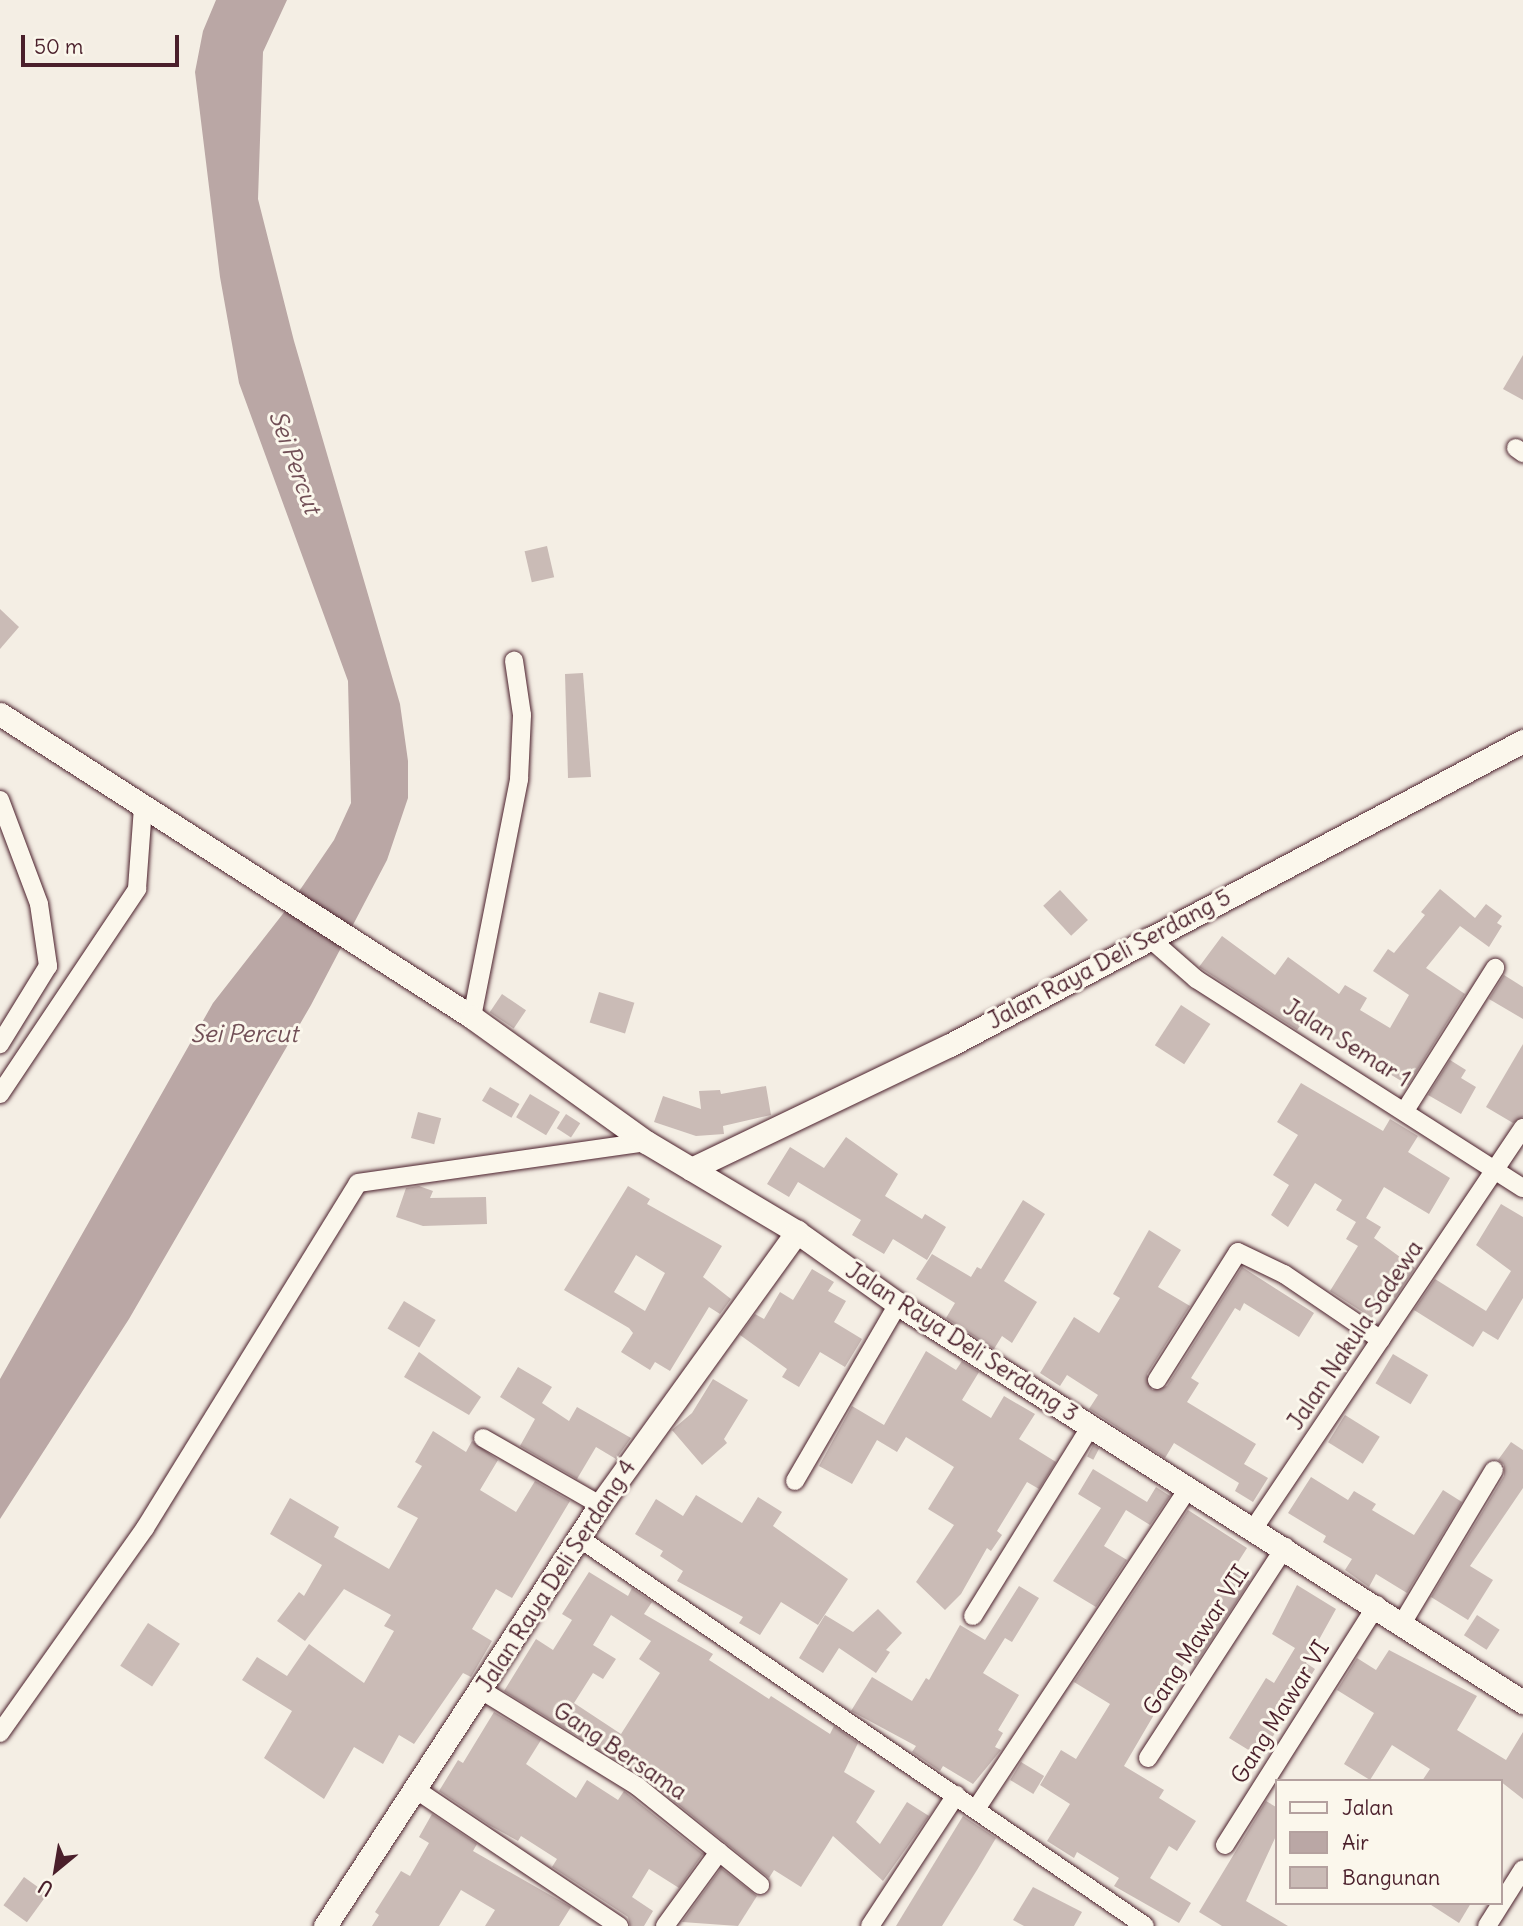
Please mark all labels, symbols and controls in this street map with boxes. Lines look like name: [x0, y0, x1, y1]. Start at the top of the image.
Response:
scale bar: [24, 21, 182, 65]
text: 50 m: [34, 33, 83, 60]
water label: Sei Percut: [263, 406, 327, 518]
street label: Jalan Raya Deli Serdang 5: [983, 883, 1235, 1035]
street label: Jalan Semar 1: [1278, 993, 1416, 1093]
water label: Sei Percut: [190, 1020, 298, 1048]
street label: Jalan Nakula Sadewa: [1281, 1235, 1429, 1435]
street label: Jalan Raya Deli Serdang 3: [841, 1257, 1083, 1427]
street label: Jalan Raya Deli Serdang 4: [471, 1455, 641, 1697]
street label: Gang Mawar VII: [1137, 1560, 1255, 1720]
street label: Gang Mawar VI: [1225, 1635, 1335, 1789]
street label: Gang Bersama: [548, 1696, 692, 1806]
legend: [1274, 1779, 1502, 1905]
text: Jalan: [1342, 1794, 1393, 1821]
text: Air: [1342, 1829, 1369, 1856]
north arrow: [21, 1835, 91, 1905]
text: Bangunan: [1342, 1864, 1440, 1891]
text: U: [34, 1875, 57, 1902]

